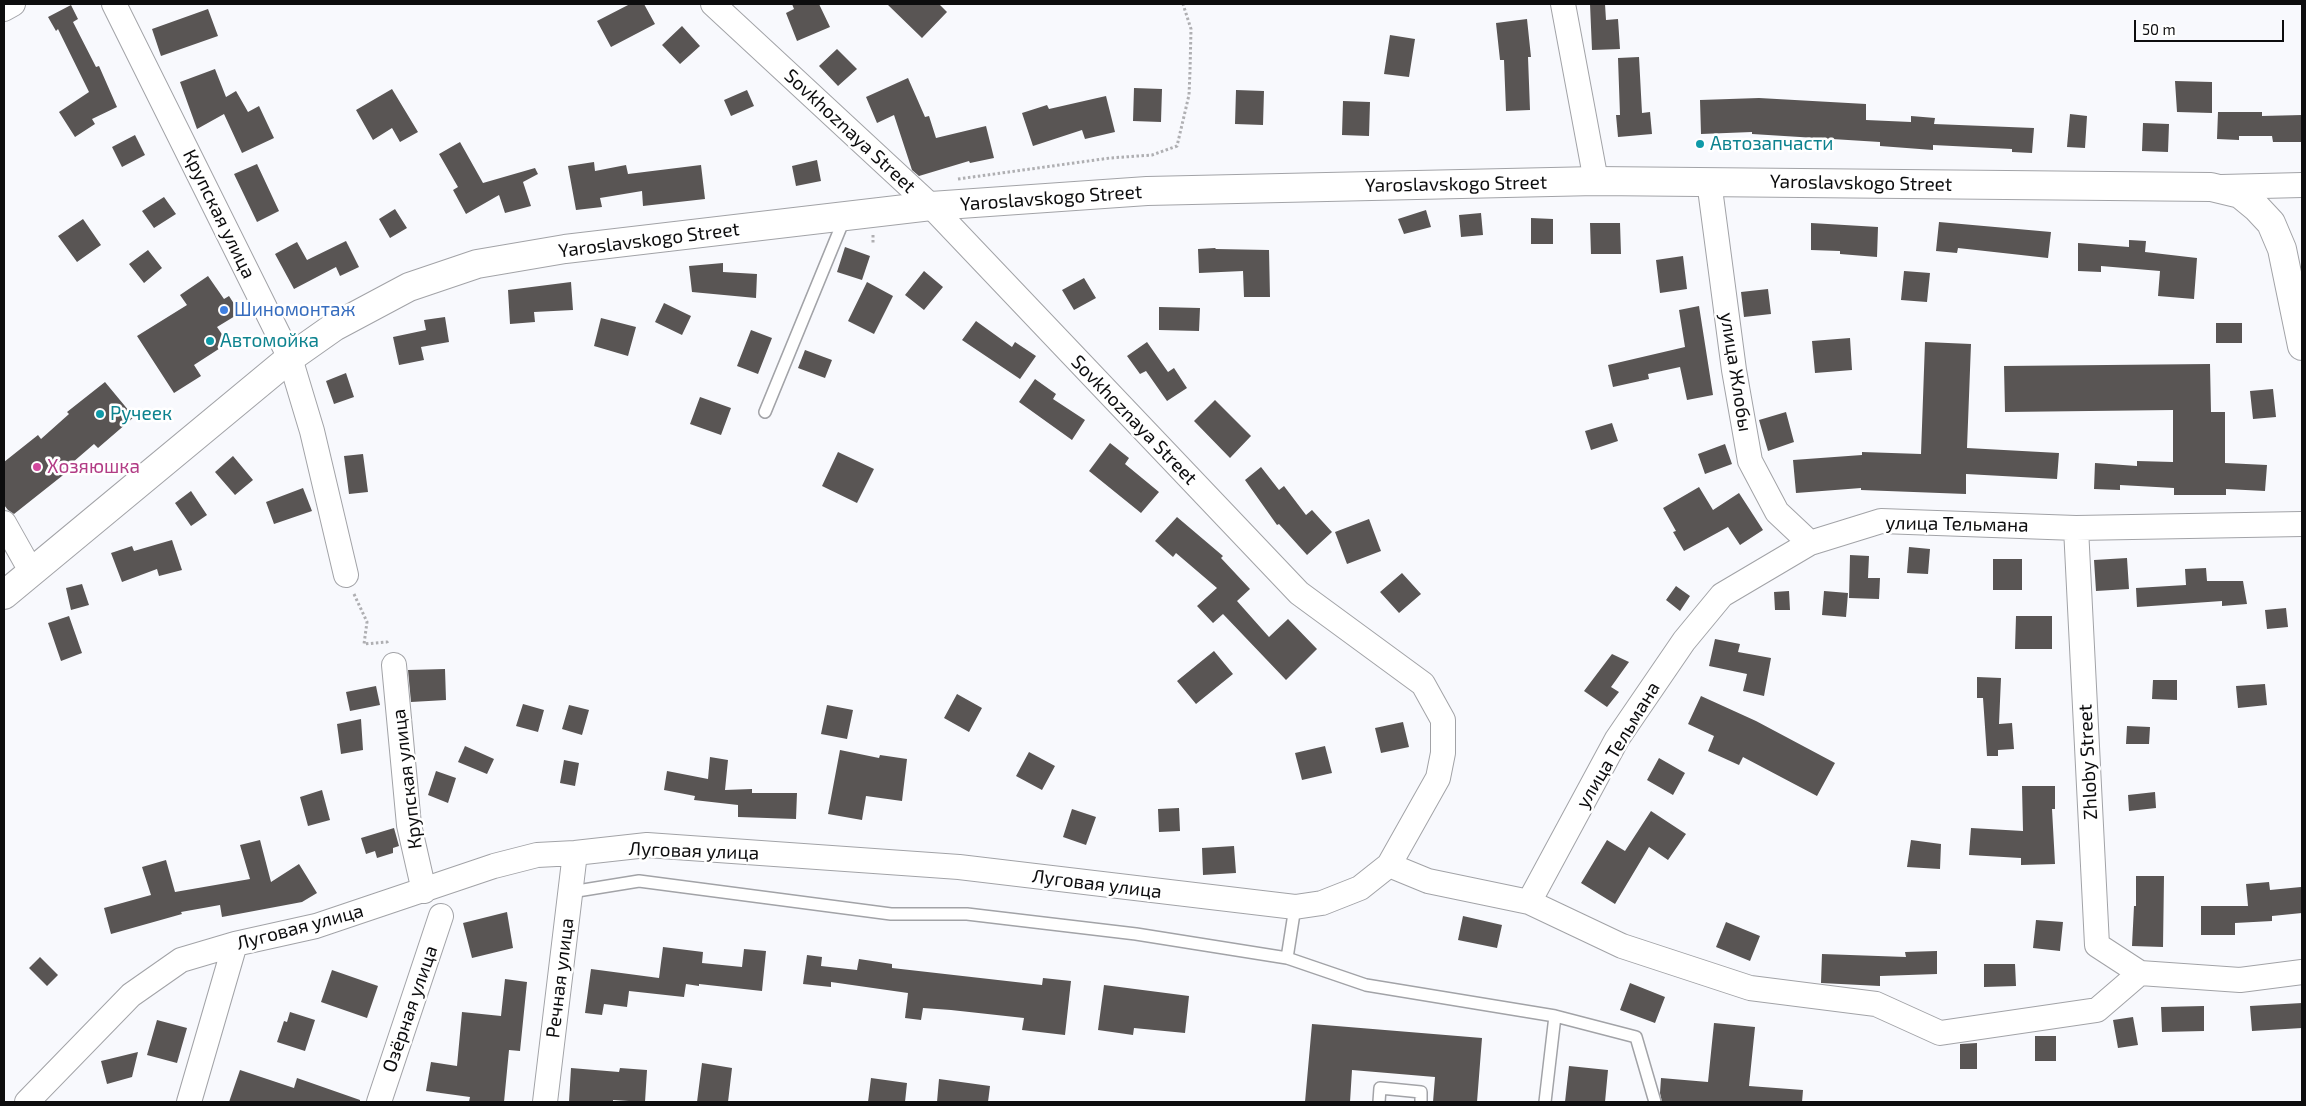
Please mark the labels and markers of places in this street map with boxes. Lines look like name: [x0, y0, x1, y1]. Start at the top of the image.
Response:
place label: Автозапчасти: [1710, 133, 1833, 155]
marker: Автозапчасти: [1694, 138, 1706, 150]
place label: Шиномонтаж: [234, 299, 356, 321]
marker: Шиномонтаж: [218, 304, 230, 316]
place label: Автомойка: [220, 330, 319, 352]
marker: Автомойка: [204, 335, 216, 347]
place label: Ручеек: [110, 403, 172, 425]
marker: Ручеек: [94, 408, 106, 420]
place label: Хозяюшка: [47, 456, 140, 478]
marker: Хозяюшка: [31, 461, 43, 473]

